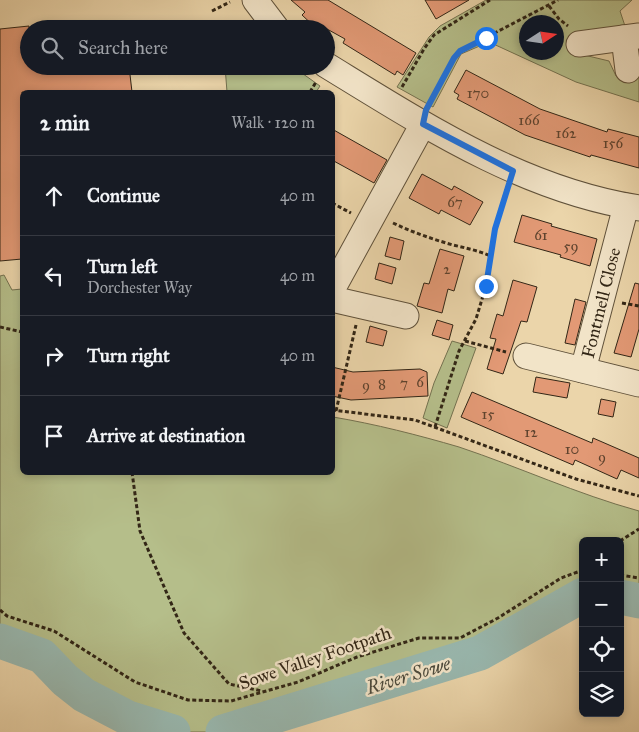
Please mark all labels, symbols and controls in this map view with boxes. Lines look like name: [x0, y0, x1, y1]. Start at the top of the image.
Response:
north arrow: [519, 15, 564, 60]
search box: [20, 20, 335, 75]
route start: [475, 27, 498, 50]
icon: search: [38, 34, 66, 62]
text: Search here: [78, 36, 168, 59]
house number: 170: [467, 84, 489, 102]
text: 2 min: [40, 110, 90, 136]
house number: 166: [518, 111, 541, 129]
text: Walk · 120 m: [231, 113, 315, 132]
house number: 162: [556, 124, 577, 142]
house number: 156: [603, 134, 625, 152]
icon: ahead: [40, 182, 68, 210]
text: Continue: [87, 184, 160, 207]
text: 40 m: [280, 186, 315, 205]
house number: 67: [447, 193, 463, 211]
house number: 61: [534, 226, 548, 244]
house number: 59: [563, 237, 579, 255]
street label: Fontmell Close: [577, 245, 625, 361]
text: Turn left: [87, 255, 157, 278]
house number: 2: [443, 260, 451, 278]
icon: left: [40, 262, 68, 290]
text: 40 m: [280, 266, 315, 285]
route end: [475, 275, 498, 298]
text: Dorchester Way: [87, 278, 192, 297]
icon: right: [40, 342, 68, 370]
text: Turn right: [87, 344, 170, 367]
text: 40 m: [280, 346, 315, 365]
house number: 6: [416, 373, 425, 391]
house number: 7: [400, 374, 408, 392]
house number: 8: [378, 375, 386, 393]
house number: 9: [362, 376, 370, 394]
house number: 15: [482, 405, 494, 423]
icon: arrive: [40, 422, 68, 450]
house number: 12: [524, 423, 538, 441]
text: Arrive at destination: [87, 424, 245, 447]
house number: 10: [565, 440, 579, 458]
house number: 9: [598, 448, 606, 466]
map controls: [579, 537, 624, 717]
button: +: [579, 537, 624, 582]
button: −: [579, 582, 624, 627]
street label: Sowe Valley Footpath: [236, 622, 394, 694]
button: locate: [579, 627, 624, 672]
water label: River Sowe: [362, 652, 454, 699]
button: layers: [579, 672, 624, 717]

